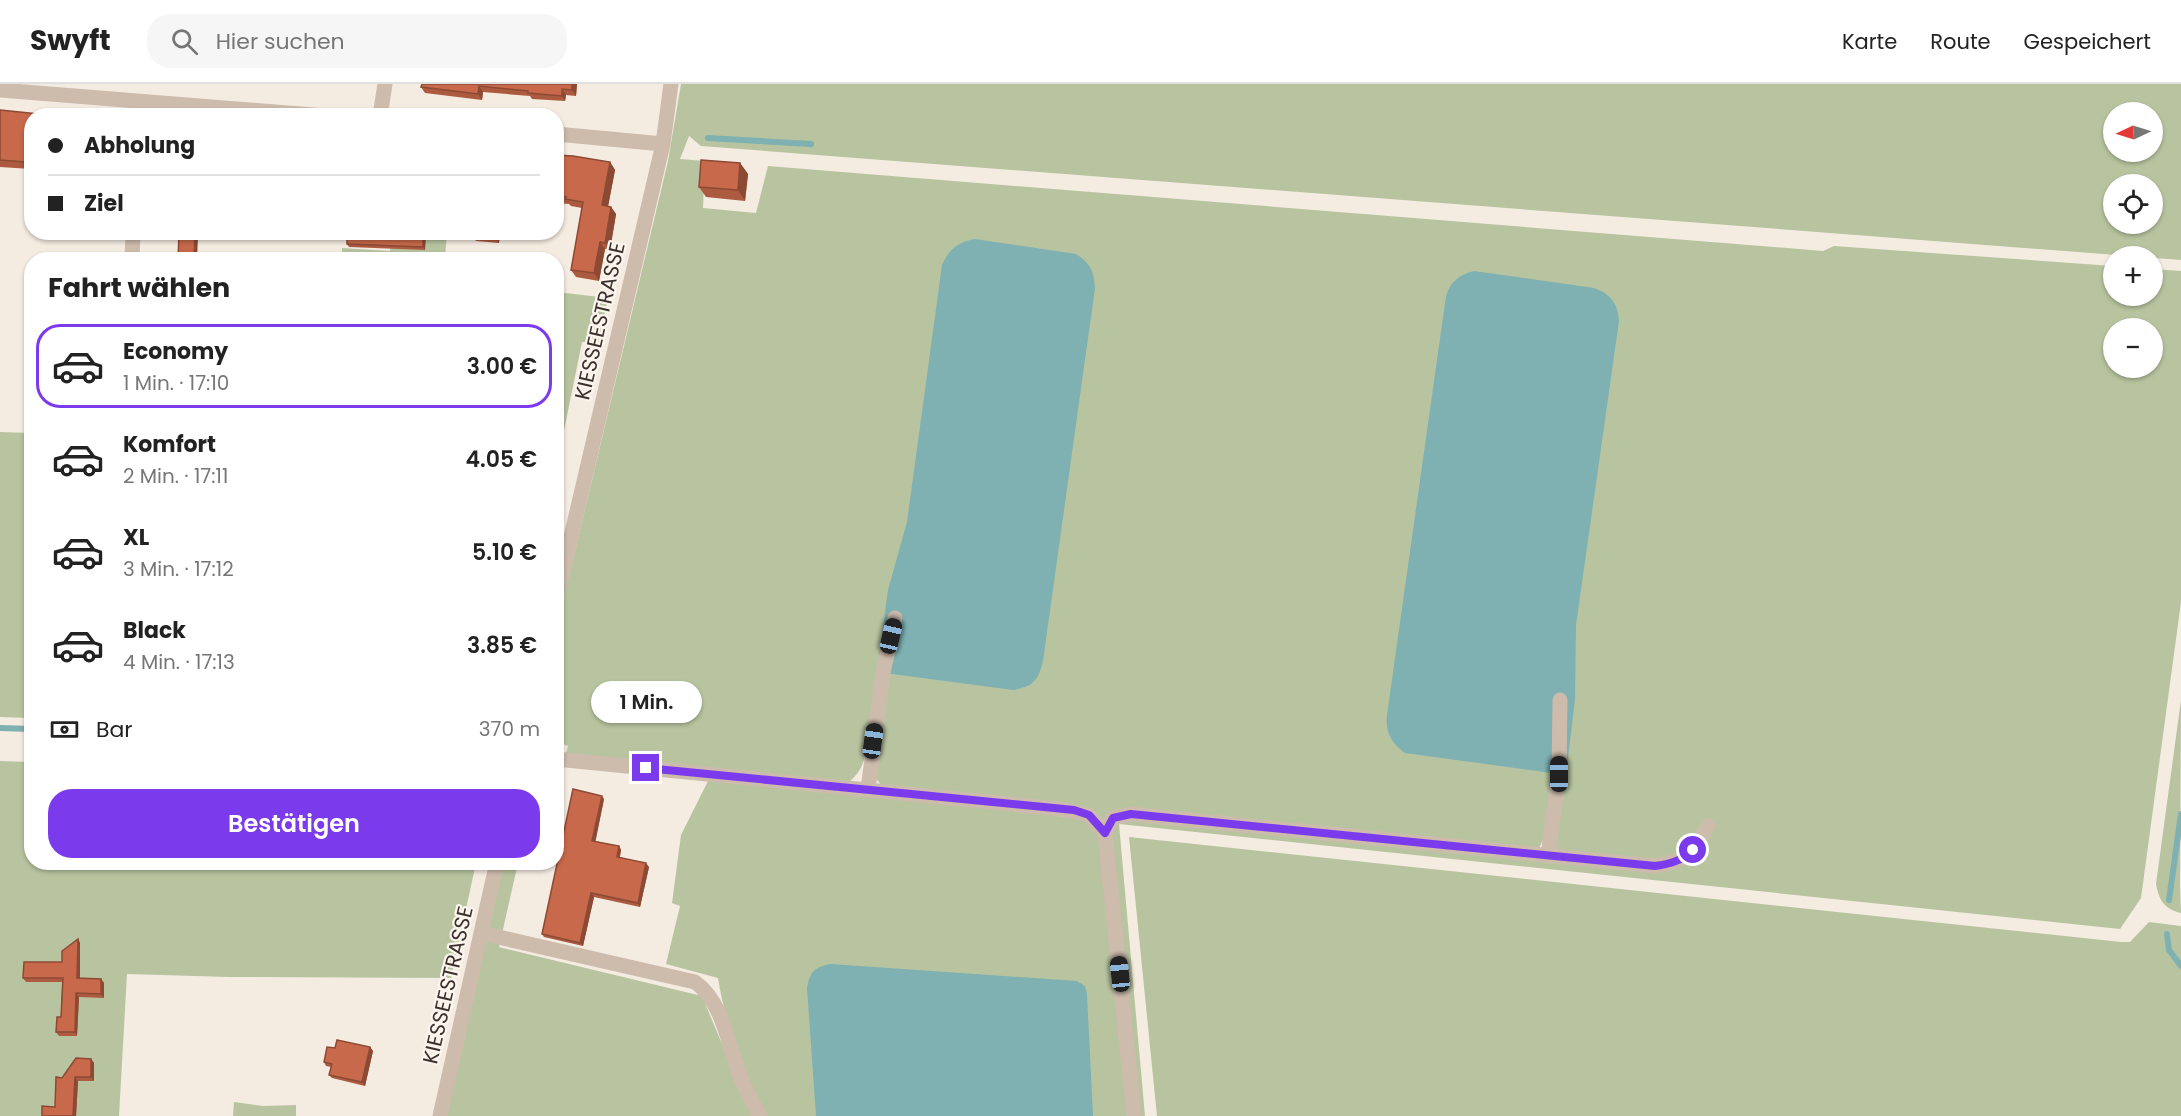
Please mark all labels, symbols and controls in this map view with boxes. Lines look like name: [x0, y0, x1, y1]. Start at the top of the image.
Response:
search box: [147, 14, 567, 68]
text: Swyft: [30, 21, 111, 60]
icon: search: [168, 25, 201, 58]
text: Hier suchen: [216, 26, 345, 57]
text: Karte: [1842, 27, 1897, 56]
text: Route: [1930, 27, 1991, 56]
text: Gespeichert: [2024, 27, 2151, 56]
north arrow: [2103, 102, 2163, 162]
map controls: [2103, 102, 2163, 378]
text: Abholung: [84, 130, 195, 161]
button: locate: [2103, 174, 2163, 234]
text: Ziel: [84, 188, 124, 219]
street label: KIESSEESTRASSE: [567, 239, 632, 402]
button: +: [2103, 246, 2163, 306]
text: Fahrt wählen: [48, 269, 230, 306]
button: −: [2103, 318, 2163, 378]
text: Economy: [123, 336, 228, 367]
icon: car: [51, 339, 105, 393]
text: 3.00 €: [467, 351, 537, 382]
text: 1 Min. · 17:10: [123, 369, 229, 397]
text: Komfort: [123, 429, 216, 460]
icon: car: [51, 432, 105, 486]
text: 4.05 €: [466, 444, 537, 475]
text: 2 Min. · 17:11: [123, 462, 228, 490]
text: XL: [123, 522, 149, 553]
icon: car: [51, 525, 105, 579]
text: 5.10 €: [472, 537, 537, 568]
text: 3 Min. · 17:12: [123, 555, 234, 583]
text: Black: [123, 615, 186, 646]
car: [878, 616, 904, 656]
icon: car: [51, 618, 105, 672]
text: 3.85 €: [467, 630, 537, 661]
text: 4 Min. · 17:13: [123, 648, 235, 676]
callout: 1 Min.: [590, 681, 702, 723]
text: 1 Min.: [620, 688, 673, 716]
icon: cash: [48, 713, 81, 746]
text: Bar: [96, 714, 133, 745]
text: 370 m: [479, 715, 540, 743]
car: [862, 722, 884, 760]
route end: [632, 754, 659, 781]
car: [1550, 756, 1568, 792]
button: Bestätigen: [48, 789, 540, 858]
route start: [1679, 836, 1706, 863]
street label: KIESSEESTRASSE: [415, 903, 480, 1066]
car: [1109, 955, 1131, 993]

